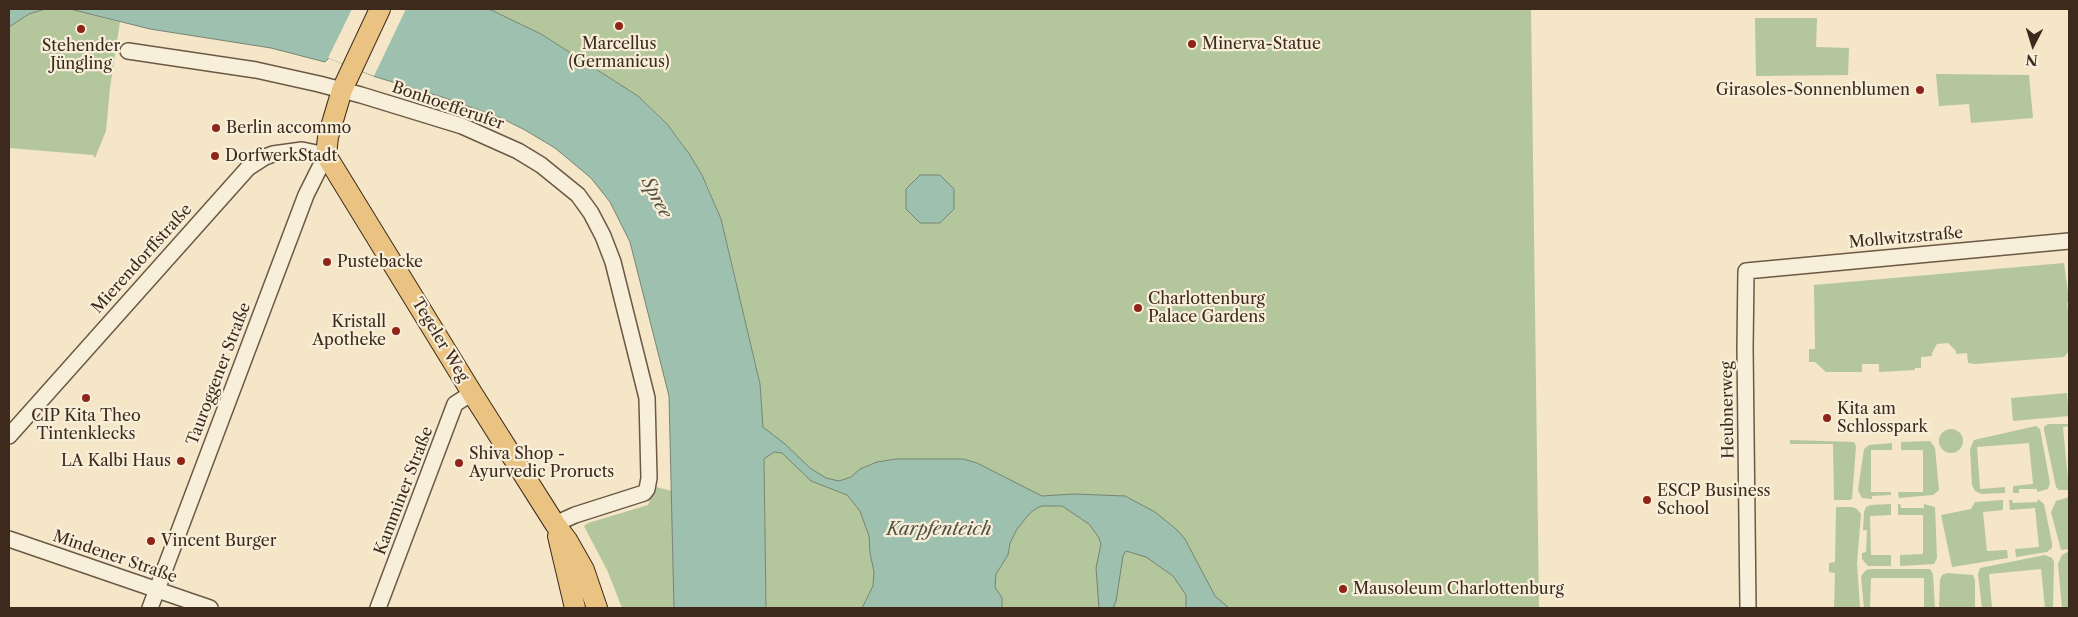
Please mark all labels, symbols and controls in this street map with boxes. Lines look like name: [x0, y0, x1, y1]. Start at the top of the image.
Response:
marker: Marcellus (Germanicus): [613, 20, 625, 32]
north arrow: [2008, 20, 2058, 70]
marker: Stehender Jüngling: [75, 23, 87, 35]
place label: Marcellus (Germanicus): [568, 34, 670, 72]
place label: Minerva-Statue: [1202, 34, 1321, 54]
place label: Stehender Jüngling: [42, 36, 120, 74]
marker: Minerva-Statue: [1186, 38, 1198, 50]
text: N: [2025, 50, 2039, 69]
street label: Bonhoefferufer: [389, 78, 507, 134]
place label: Girasoles-Sonnenblumen: [1716, 80, 1910, 100]
marker: Girasoles-Sonnenblumen: [1914, 84, 1926, 96]
place label: Berlin accommo: [226, 118, 351, 138]
marker: Berlin accommo: [210, 122, 222, 134]
place label: DorfwerkStadt: [225, 146, 337, 166]
marker: DorfwerkStadt: [209, 150, 221, 162]
water label: Spree: [636, 174, 676, 222]
street label: Mierendorffstraße: [88, 200, 196, 318]
street label: Mollwitzstraße: [1848, 223, 1964, 253]
place label: Pustebacke: [337, 252, 423, 272]
marker: Pustebacke: [321, 256, 333, 268]
place label: Charlottenburg Palace Gardens: [1148, 289, 1265, 327]
street label: Tegeler Weg: [407, 294, 473, 386]
street label: Tauroggener Straße: [183, 300, 255, 448]
marker: Charlottenburg Palace Gardens: [1132, 302, 1144, 314]
place label: Kristall Apotheke: [312, 312, 386, 350]
marker: Kristall Apotheke: [390, 325, 402, 337]
street label: Heubnerweg: [1718, 361, 1738, 459]
marker: CIP Kita Theo Tintenklecks: [80, 392, 92, 404]
place label: Kita am Schlosspark: [1837, 399, 1928, 437]
place label: CIP Kita Theo Tintenklecks: [31, 406, 141, 444]
marker: Kita am Schlosspark: [1821, 412, 1833, 424]
street label: Kamminer Straße: [371, 424, 437, 558]
place label: Shiva Shop - Ayurvedic Proructs: [469, 444, 614, 482]
place label: LA Kalbi Haus: [61, 451, 171, 471]
marker: LA Kalbi Haus: [175, 455, 187, 467]
marker: Shiva Shop - Ayurvedic Proructs: [453, 457, 465, 469]
place label: ESCP Business School: [1657, 481, 1771, 519]
marker: ESCP Business School: [1641, 494, 1653, 506]
water label: Karpfenteich: [887, 519, 991, 541]
street label: Mindener Straße: [50, 527, 180, 587]
place label: Vincent Burger: [161, 531, 276, 551]
marker: Vincent Burger: [145, 535, 157, 547]
place label: Mausoleum Charlottenburg: [1353, 579, 1564, 599]
marker: Mausoleum Charlottenburg: [1337, 583, 1349, 595]

